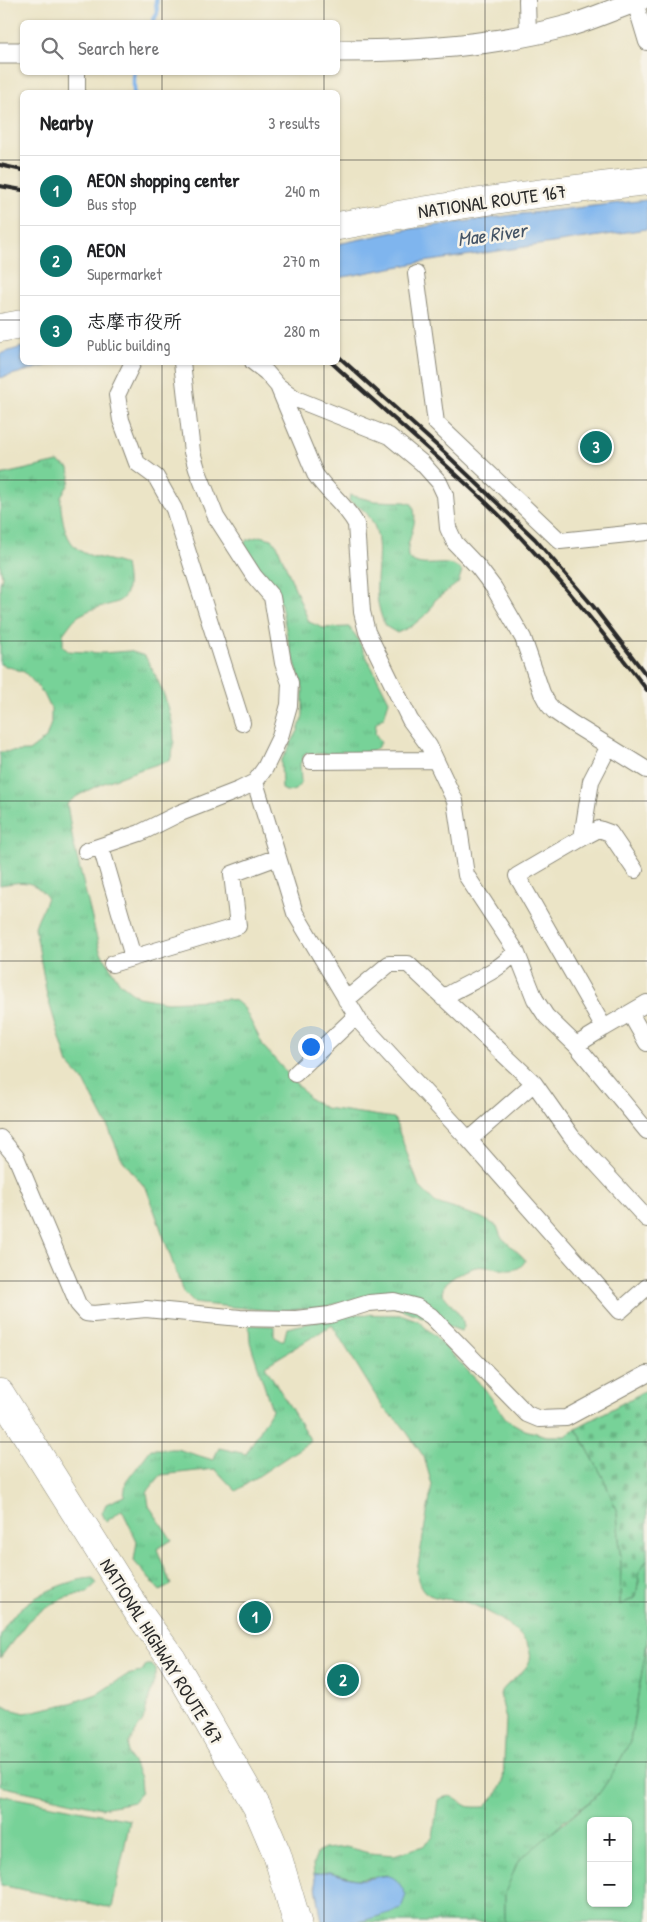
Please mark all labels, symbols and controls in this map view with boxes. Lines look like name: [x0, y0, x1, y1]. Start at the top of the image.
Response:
search box: [20, 20, 340, 75]
icon: search: [38, 34, 66, 62]
text: Search here: [78, 35, 159, 61]
text: Nearby: [40, 108, 93, 137]
text: 3 results: [268, 112, 320, 134]
text: AEON shopping center: [87, 167, 240, 193]
street label: NATIONAL ROUTE 167: [416, 178, 568, 224]
text: 1: [53, 180, 59, 202]
text: 240 m: [285, 180, 320, 202]
text: Bus stop: [87, 193, 136, 215]
water label: Mae River: [456, 215, 531, 252]
text: AEON: [87, 237, 125, 263]
text: 2: [52, 250, 60, 272]
text: 270 m: [283, 250, 320, 272]
text: Supermarket: [87, 263, 162, 285]
text: 志摩市役所: [87, 308, 182, 334]
text: 3: [52, 320, 60, 342]
text: 280 m: [284, 320, 320, 342]
text: Public building: [87, 334, 170, 356]
pin: 3: [580, 428, 612, 466]
your location: [298, 1034, 324, 1060]
street label: NATIONAL HIGHWAY ROUTE 167: [94, 1553, 230, 1749]
pin: 1: [239, 1598, 271, 1636]
pin: 2: [327, 1661, 359, 1699]
map controls: [587, 1817, 632, 1907]
button: +: [587, 1817, 632, 1862]
button: −: [587, 1862, 632, 1907]

